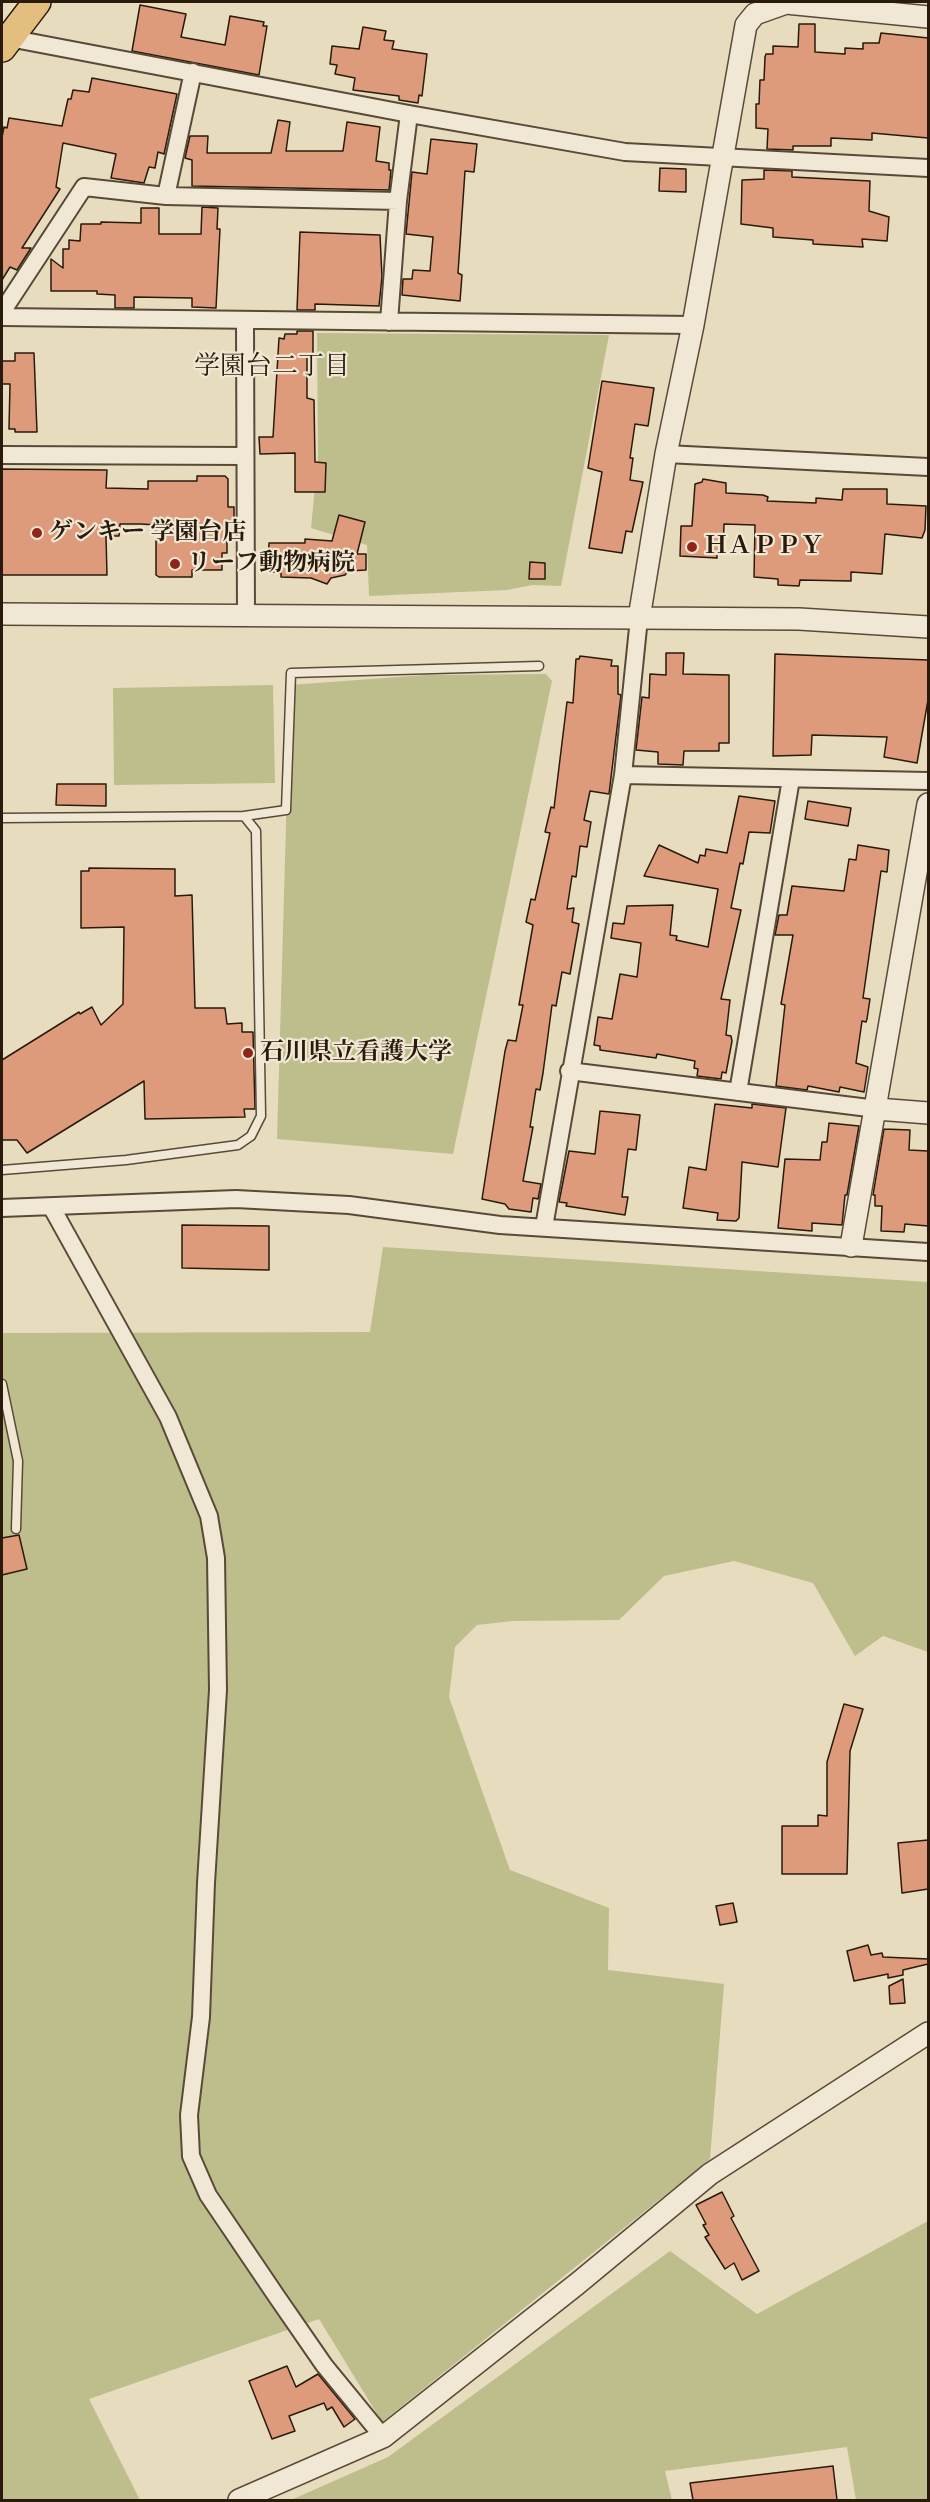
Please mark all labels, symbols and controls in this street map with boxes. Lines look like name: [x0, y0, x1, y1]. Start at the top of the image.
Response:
district label: 学園台二丁目: [194, 352, 350, 384]
place label: ゲンキー 学園台店: [49, 519, 246, 547]
marker: ゲンキー 学園台店: [30, 526, 44, 540]
place label: ＨＡＰＰＹ: [704, 533, 824, 561]
marker: ＨＡＰＰＹ: [685, 540, 699, 554]
place label: リーフ動物病院: [187, 550, 355, 578]
marker: リーフ動物病院: [168, 557, 182, 571]
place label: 石川県立看護大学: [260, 1039, 452, 1067]
marker: 石川県立看護大学: [241, 1046, 255, 1060]

